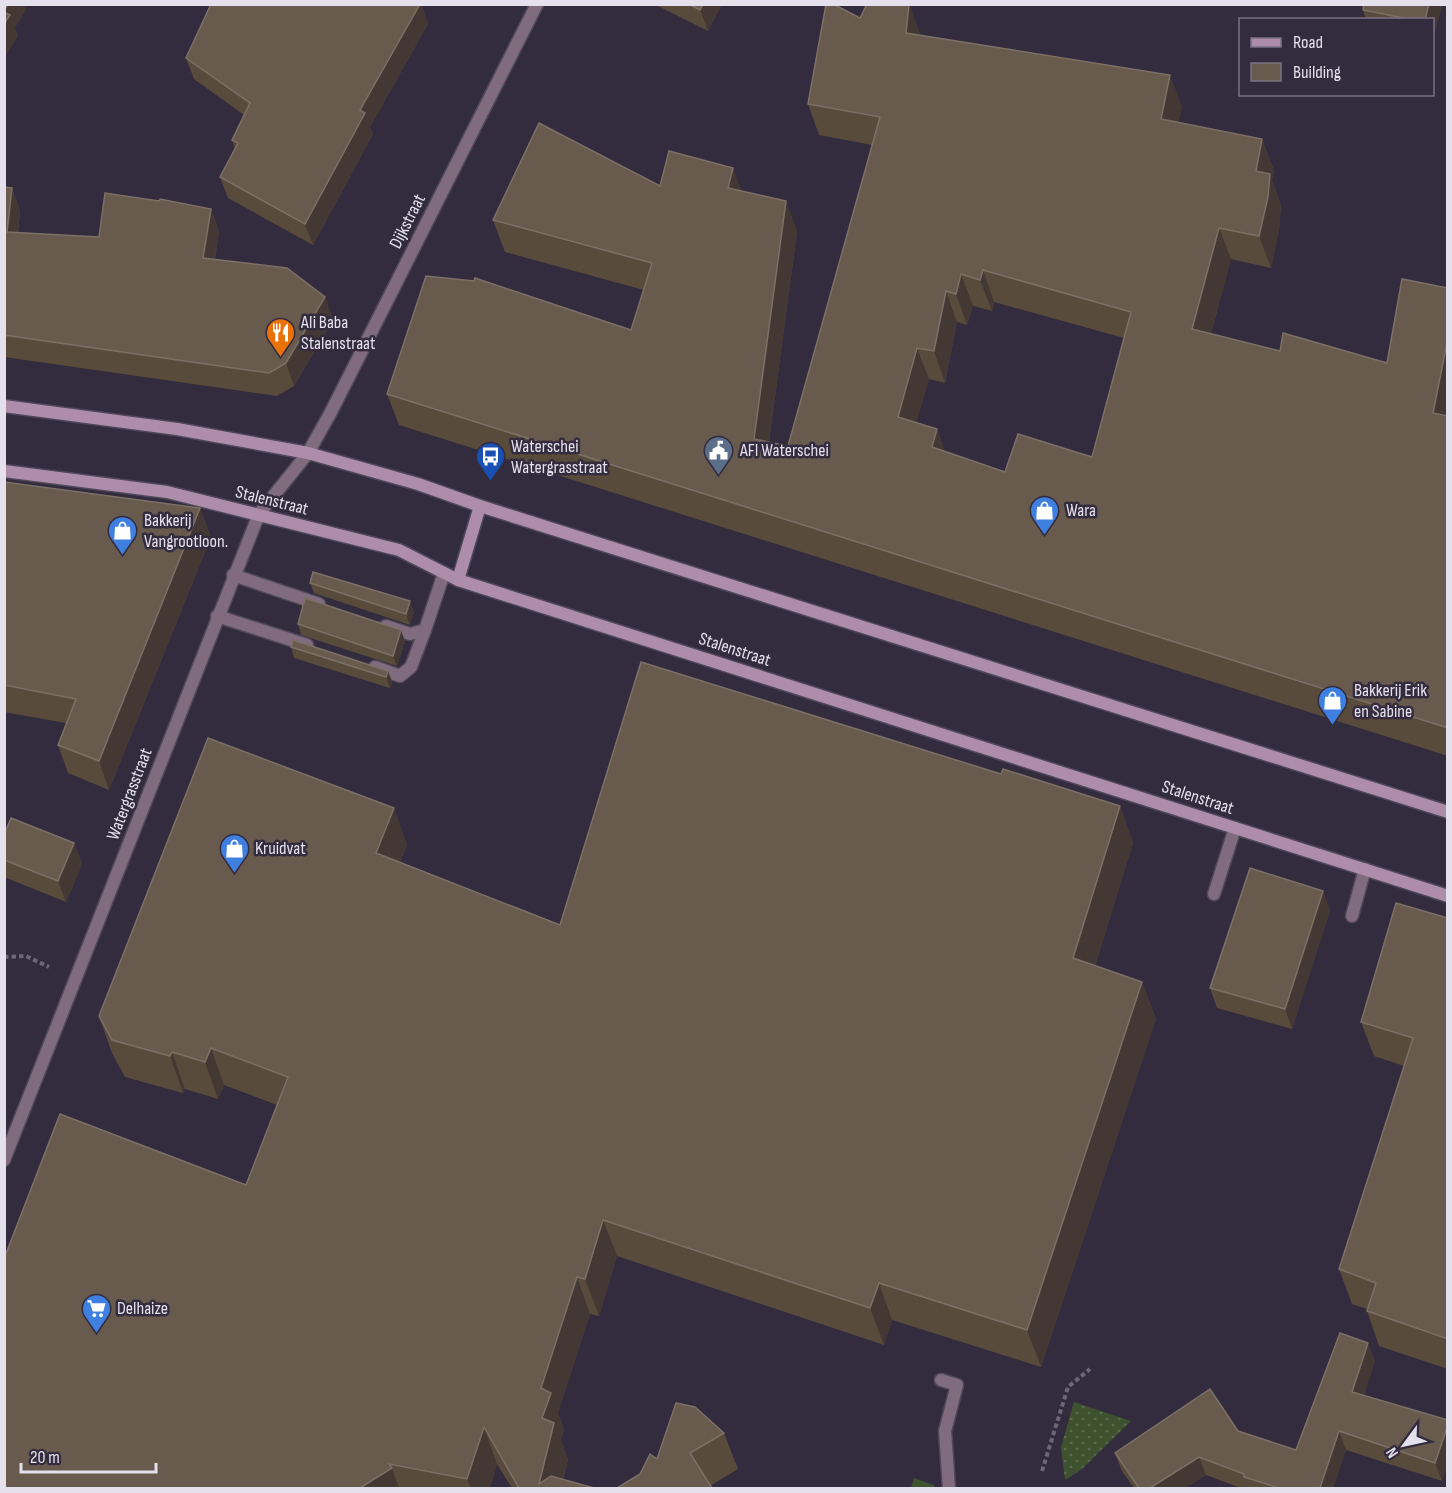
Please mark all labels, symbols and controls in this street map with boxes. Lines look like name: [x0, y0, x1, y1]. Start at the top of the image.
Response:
legend: [1239, 18, 1434, 96]
text: Road: [1293, 32, 1323, 53]
text: Building: [1293, 62, 1341, 83]
street label: Dijkstraat: [385, 190, 430, 252]
place label: Ali Baba Stalenstraat: [300, 312, 376, 354]
restaurant icon: Ali Baba Stalenstraat: [264, 316, 296, 358]
public building icon: AFI Waterschei: [703, 434, 735, 476]
place label: Waterschei Watergrasstraat: [511, 436, 608, 478]
bus stop icon: Waterschei Watergrasstraat: [474, 440, 506, 482]
place label: AFI Waterschei: [739, 440, 829, 461]
street label: Stalenstraat: [233, 481, 311, 520]
shop icon: Wara: [1029, 494, 1061, 536]
place label: Wara: [1066, 500, 1096, 521]
place label: Bakkerij Vangrootloon.: [144, 510, 228, 552]
shop icon: Bakkerij Vangrootloon.: [107, 514, 139, 556]
street label: Stalenstraat: [696, 628, 774, 671]
place label: Bakkerij Erik en Sabine: [1354, 680, 1427, 722]
shop icon: Bakkerij Erik en Sabine: [1317, 684, 1349, 726]
street label: Watergrasstraat: [102, 745, 157, 843]
street label: Stalenstraat: [1159, 776, 1237, 819]
shop icon: Kruidvat: [218, 832, 250, 874]
place label: Kruidvat: [255, 838, 306, 859]
supermarket icon: Delhaize: [80, 1292, 112, 1334]
place label: Delhaize: [117, 1298, 168, 1319]
north arrow: [1374, 1415, 1434, 1475]
scale bar: [21, 1436, 156, 1474]
text: N: [1382, 1444, 1403, 1461]
text: 20 m: [30, 1447, 60, 1468]

